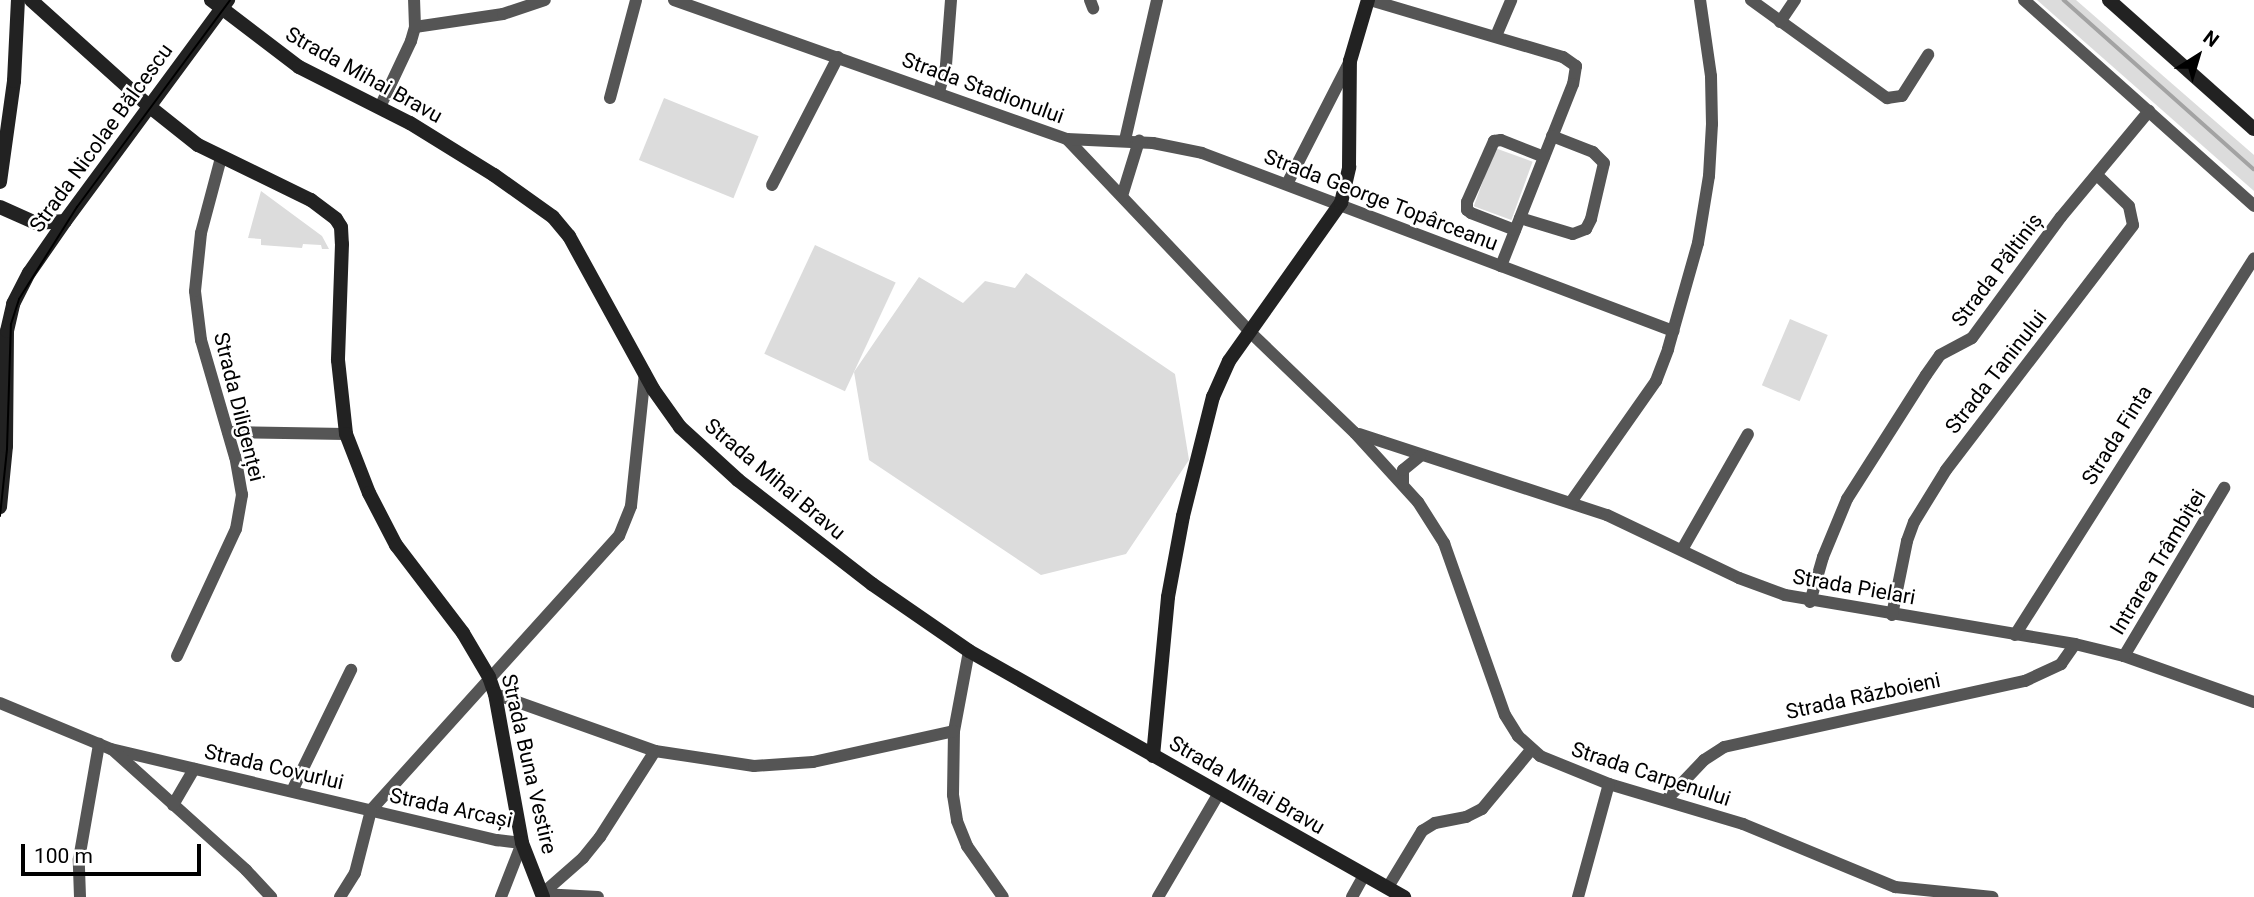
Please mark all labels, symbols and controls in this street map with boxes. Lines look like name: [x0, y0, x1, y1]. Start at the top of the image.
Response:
street label: Strada Mihai Bravu: [281, 21, 447, 129]
north arrow: [2163, 21, 2233, 91]
text: N: [2199, 26, 2223, 52]
street label: Strada Nicolae Bălcescu: [24, 39, 178, 237]
street label: Strada Stadionului: [899, 47, 1067, 129]
street label: Strada George Topârceanu: [1260, 144, 1502, 256]
street label: Strada Păltiniș: [1946, 208, 2048, 332]
street label: Strada Taninului: [1940, 305, 2052, 439]
street label: Strada Diligenței: [208, 330, 270, 484]
street label: Strada Finta: [2076, 381, 2158, 489]
street label: Strada Mihai Bravu: [700, 413, 850, 545]
street label: Intrarea Trâmbiței: [2105, 485, 2211, 639]
street label: Strada Pielari: [1791, 564, 1917, 610]
street label: Strada Războieni: [1783, 667, 1943, 725]
street label: Strada Buna Vestire: [496, 672, 562, 856]
street label: Strada Mihai Bravu: [1165, 730, 1329, 840]
street label: Strada Carpenului: [1568, 736, 1734, 812]
street label: Strada Covurlui: [202, 739, 346, 795]
street label: Strada Arcași: [387, 783, 515, 833]
scale bar: [24, 830, 205, 874]
text: 100 m: [34, 844, 93, 868]

